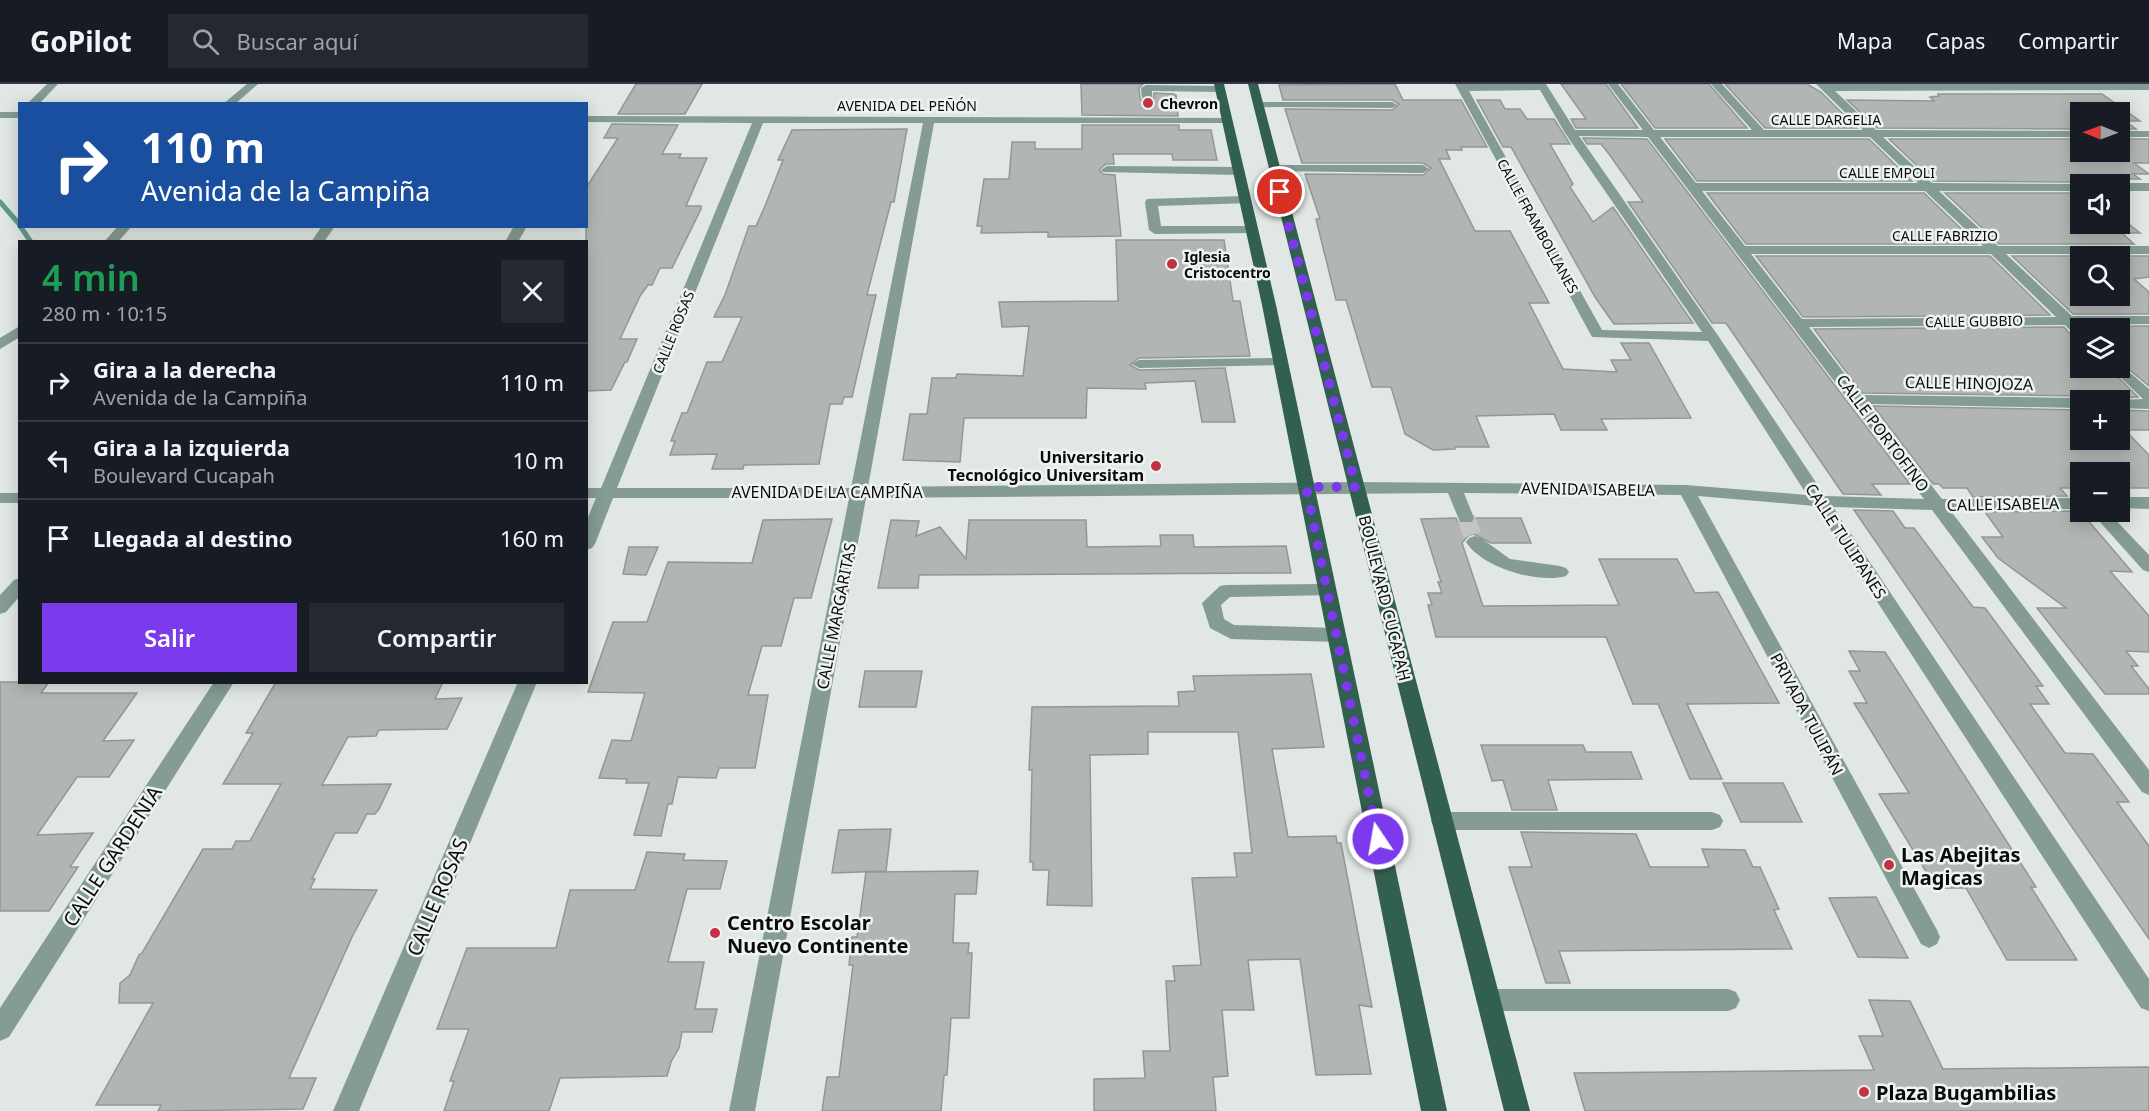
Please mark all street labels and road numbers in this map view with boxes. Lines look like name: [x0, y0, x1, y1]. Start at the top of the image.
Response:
street label: AVENIDA DEL PEÑÓN: [837, 96, 977, 115]
street label: CALLE DARGELIA: [1771, 110, 1881, 129]
street label: CALLE FRAMBOLLANES: [1493, 155, 1583, 297]
street label: CALLE EMPOLI: [1839, 163, 1935, 182]
street label: CALLE FABRIZIO: [1892, 226, 1998, 245]
street label: CALLE ROSAS: [648, 287, 698, 376]
street label: CALLE GUBBIO: [1925, 311, 2023, 331]
street label: CALLE PORTOFINO: [1832, 370, 1934, 496]
street label: CALLE HINOJOZA: [1905, 371, 2034, 395]
street label: AVENIDA ISABELA: [1521, 477, 1656, 501]
street label: CALLE TULIPANES: [1800, 479, 1892, 603]
street label: AVENIDA DE LA CAMPIÑA: [731, 481, 923, 503]
street label: CALLE ISABELA: [1947, 492, 2060, 516]
street label: BOULEVARD CUCAPAH: [1354, 513, 1416, 683]
street label: CALLE MARGARITAS: [811, 541, 861, 691]
street label: PRIVADA TULIPÁN: [1765, 649, 1849, 779]
street label: CALLE GARDENIA: [56, 780, 168, 932]
street label: CALLE ROSAS: [400, 834, 474, 960]

